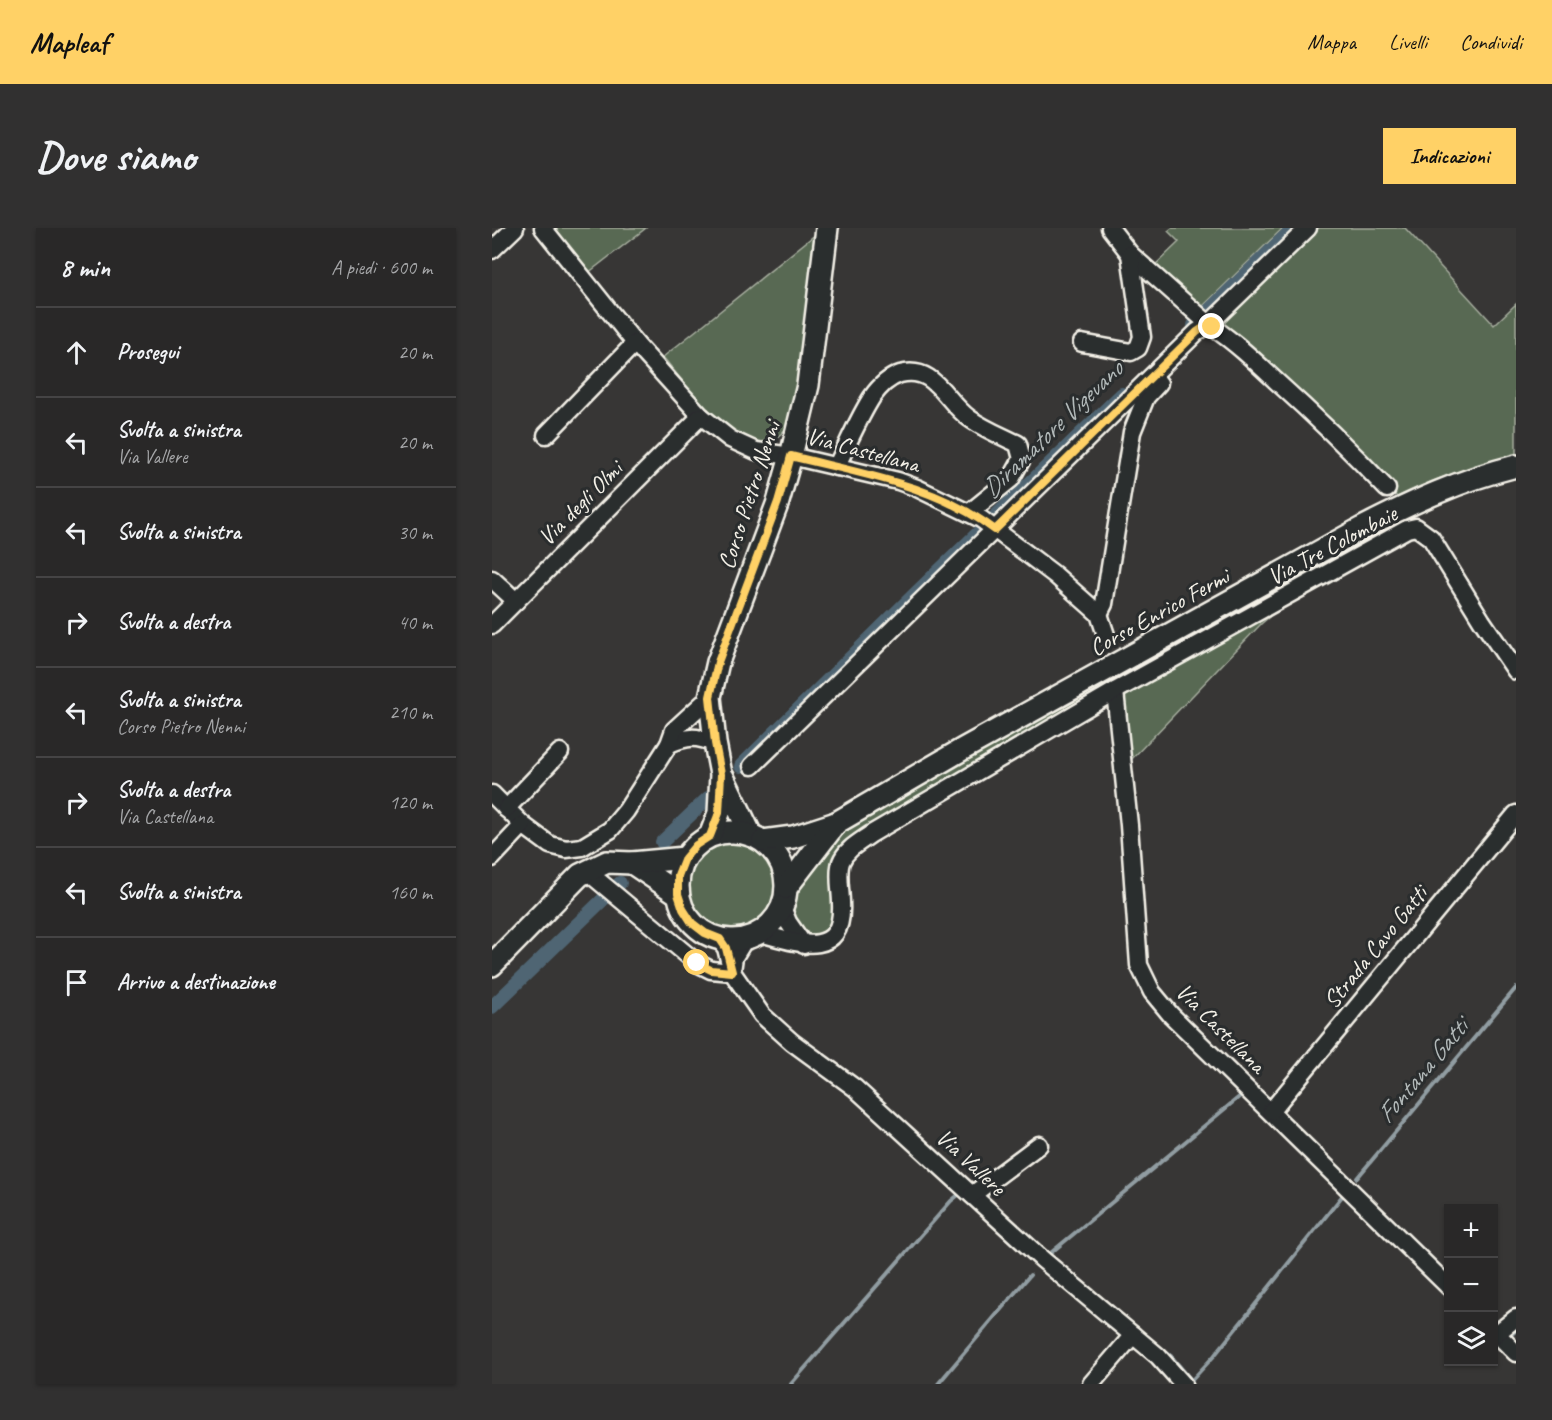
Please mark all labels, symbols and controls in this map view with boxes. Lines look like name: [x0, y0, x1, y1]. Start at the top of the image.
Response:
text: Mapleaf: [30, 25, 108, 60]
text: Mappa: [1307, 29, 1356, 55]
text: Livelli: [1389, 29, 1427, 55]
text: Condividi: [1460, 29, 1522, 55]
button: Indicazioni: [1383, 128, 1516, 184]
text: Dove siamo: [36, 130, 195, 183]
text: 8 min: [60, 251, 110, 284]
text: A piedi · 600 m: [331, 255, 432, 280]
route end: [1198, 313, 1224, 339]
icon: ahead: [60, 336, 93, 369]
text: Prosegui: [117, 338, 179, 366]
text: 20 m: [398, 340, 432, 365]
water label: Diramatore Vigevano: [974, 351, 1132, 505]
street label: Corso Pietro Nenni: [711, 415, 788, 573]
text: Svolta a sinistra: [117, 416, 241, 444]
street label: Via Castellana: [803, 421, 925, 480]
icon: left: [60, 426, 93, 459]
text: 20 m: [398, 430, 432, 455]
text: Via Vallere: [117, 444, 188, 469]
street label: Via degli Olmi: [531, 453, 630, 552]
street label: Via Tre Colombaie: [1262, 497, 1404, 592]
icon: left: [60, 516, 93, 549]
text: Svolta a sinistra: [117, 518, 241, 546]
text: 30 m: [398, 520, 432, 545]
street label: Corso Enrico Fermi: [1084, 560, 1237, 663]
icon: right: [60, 606, 93, 639]
text: Svolta a destra: [117, 608, 230, 636]
text: 40 m: [398, 610, 432, 635]
text: Svolta a sinistra: [117, 686, 241, 714]
icon: left: [60, 696, 93, 729]
text: 210 m: [389, 700, 432, 725]
text: Corso Pietro Nenni: [117, 714, 245, 739]
text: Svolta a destra: [117, 776, 230, 804]
icon: right: [60, 786, 93, 819]
text: 120 m: [389, 790, 432, 815]
text: Via Castellana: [117, 804, 213, 829]
icon: left: [60, 876, 93, 909]
street label: Strada Cavo Gatti: [1316, 877, 1436, 1015]
text: Svolta a sinistra: [117, 878, 241, 906]
text: 160 m: [389, 880, 432, 905]
route start: [683, 949, 709, 975]
icon: arrive: [60, 966, 93, 999]
text: Arrivo a destinazione: [117, 968, 275, 996]
street label: Via Castellana: [1170, 977, 1274, 1081]
water label: Fontana Gatti: [1369, 1007, 1479, 1130]
street label: Via Vallere: [930, 1122, 1014, 1203]
map controls: [1444, 1204, 1498, 1366]
button: +: [1444, 1204, 1498, 1258]
button: −: [1444, 1258, 1498, 1312]
button: layers: [1444, 1312, 1498, 1366]

